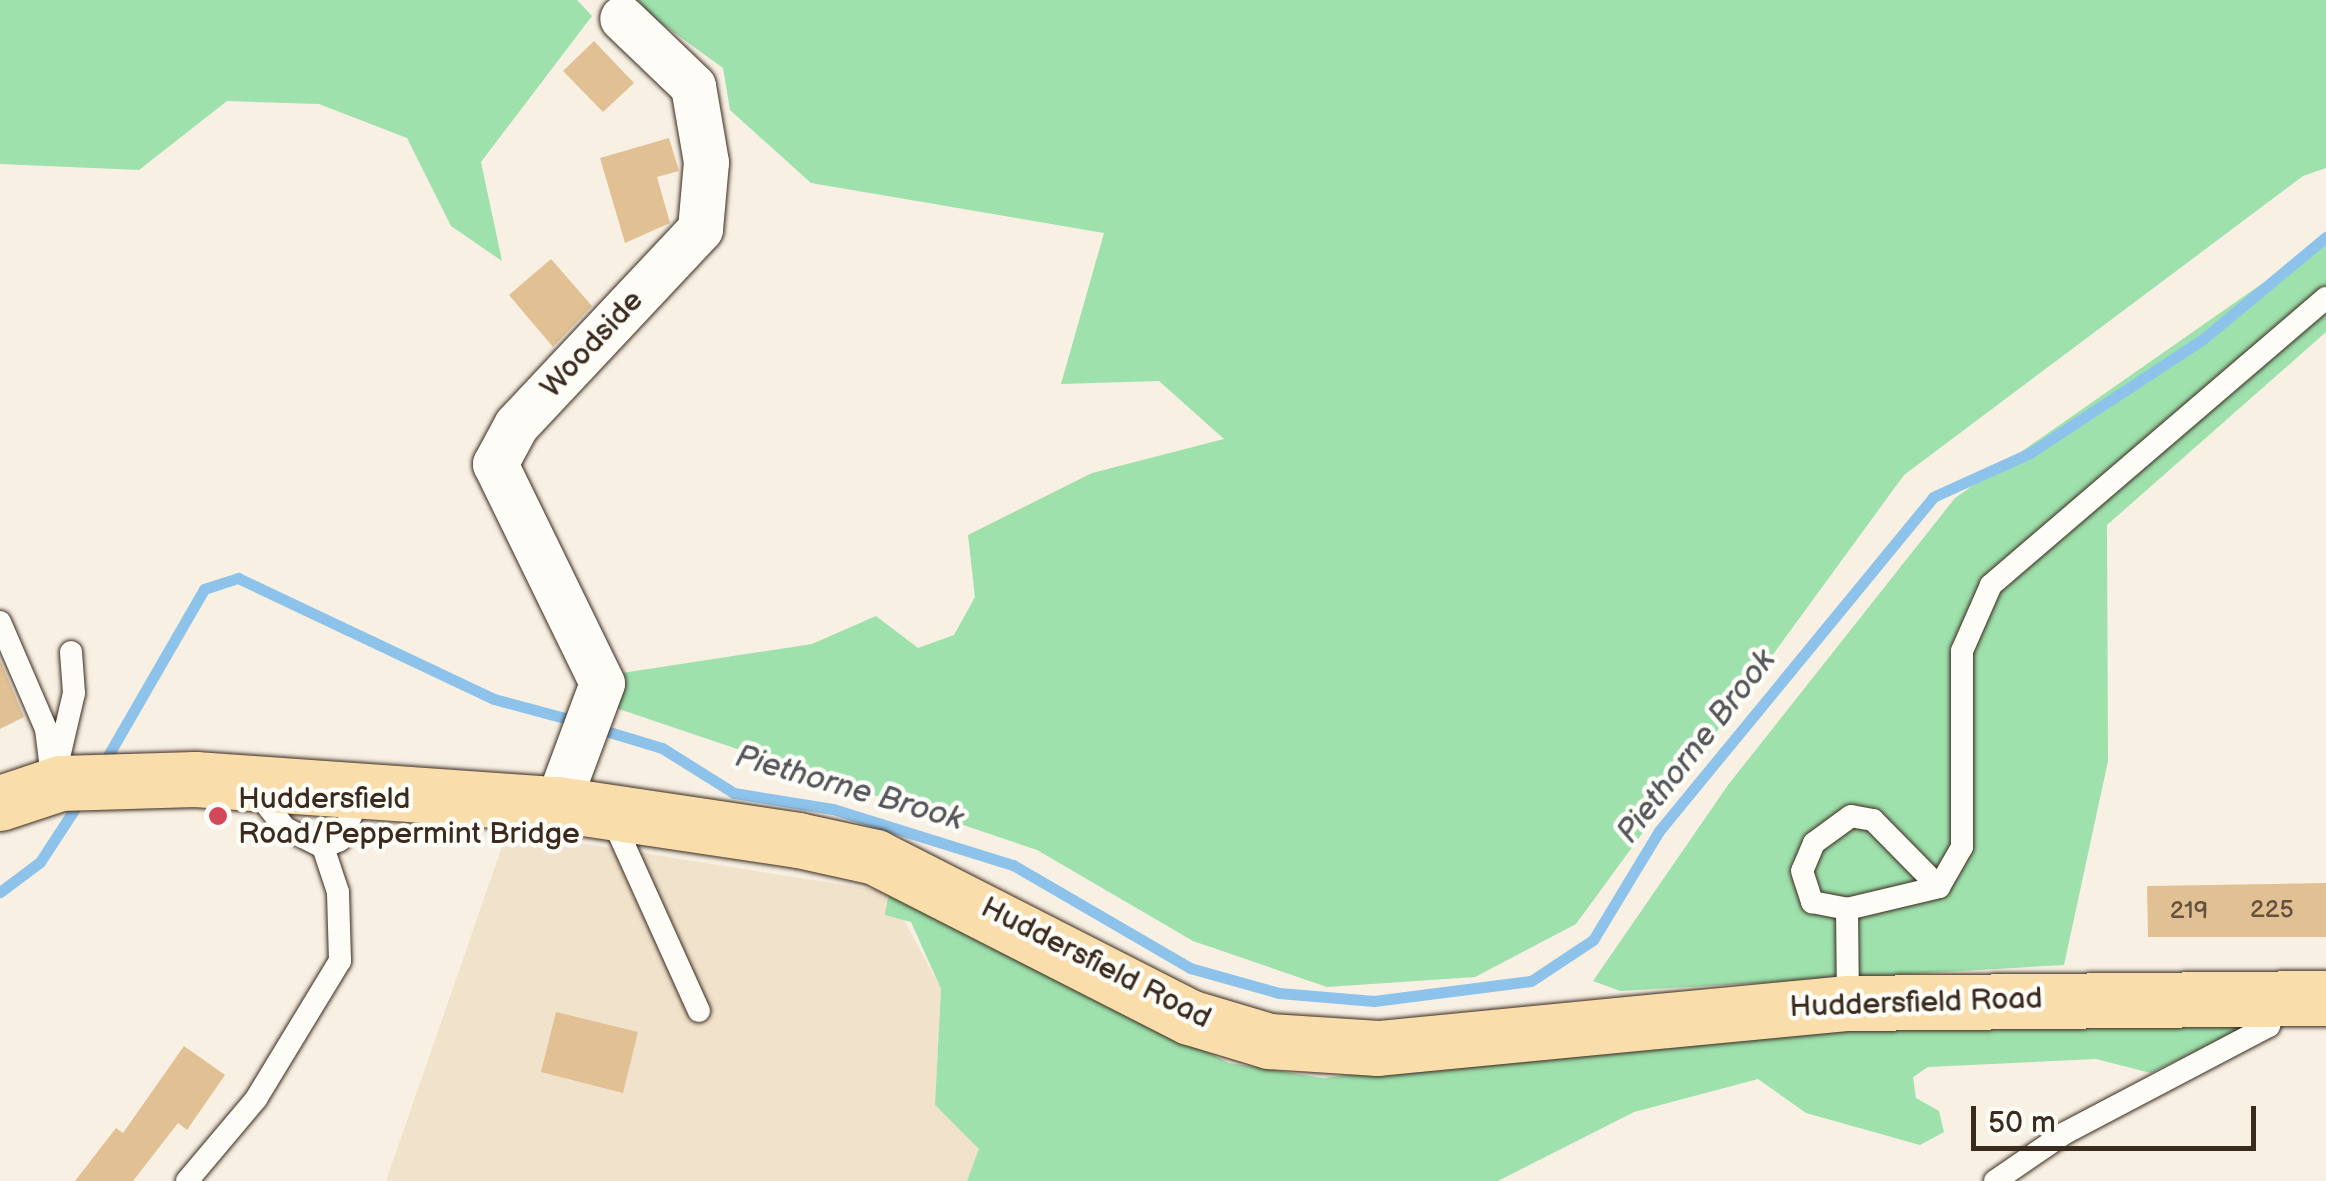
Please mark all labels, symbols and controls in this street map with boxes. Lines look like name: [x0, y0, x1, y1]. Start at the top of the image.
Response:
street label: Woodside: [533, 283, 651, 405]
water label: Piethorne Brook: [1610, 643, 1784, 851]
water label: Piethorne Brook: [731, 738, 967, 840]
place label: Huddersfield Road/Peppermint Bridge: [238, 781, 580, 852]
marker: Huddersfield Road/Peppermint Bridge: [207, 805, 229, 827]
street label: Huddersfield Road: [975, 889, 1217, 1037]
house number: 225: [2250, 895, 2294, 925]
house number: 219: [2170, 896, 2208, 926]
street label: Huddersfield Road: [1789, 981, 2043, 1025]
scale bar: [1976, 1086, 2261, 1148]
text: 50 m: [1988, 1105, 2056, 1141]

